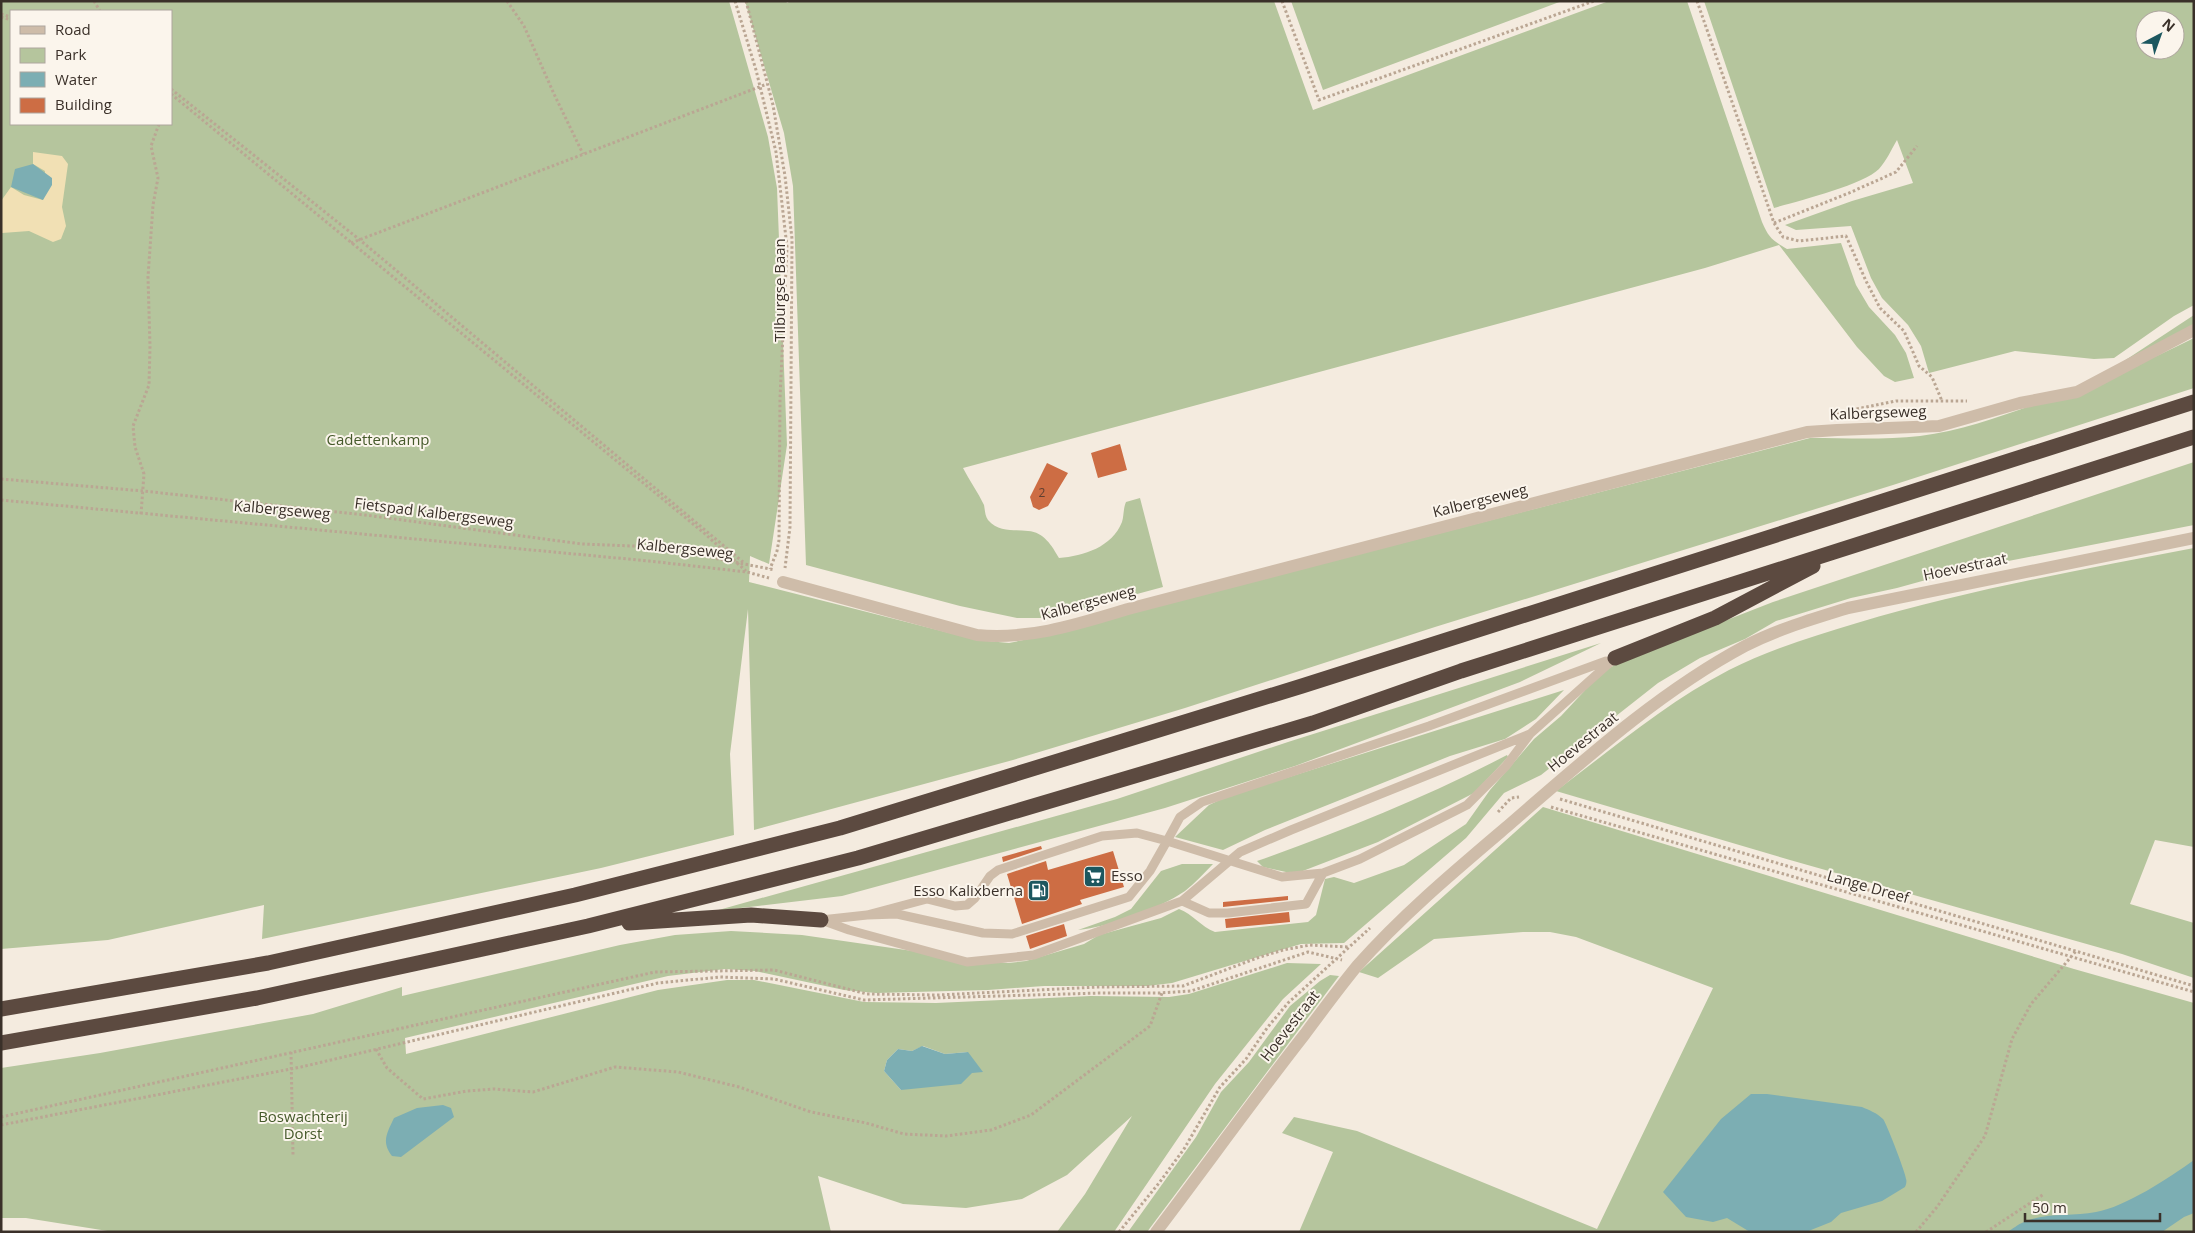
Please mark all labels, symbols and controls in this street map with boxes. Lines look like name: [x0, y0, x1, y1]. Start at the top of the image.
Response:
legend: [10, 10, 172, 125]
north arrow: [2135, 10, 2185, 60]
text: N: [2158, 14, 2179, 36]
text: Road: [55, 19, 91, 39]
text: Park: [55, 44, 86, 64]
text: Water: [55, 69, 97, 89]
text: Building: [55, 94, 112, 114]
street label: Tilburgse Baan: [769, 238, 789, 342]
street label: Kalbergseweg: [1829, 400, 1927, 424]
park label: Cadettenkamp: [327, 429, 429, 449]
street label: Kalbergseweg: [1430, 479, 1529, 521]
house number: 2: [1039, 484, 1046, 501]
street label: Fietspad Kalbergseweg: [354, 492, 515, 532]
street label: Kalbergseweg: [233, 495, 331, 523]
street label: Kalbergseweg: [636, 533, 734, 563]
street label: Hoevestraat: [1921, 547, 2008, 585]
street label: Kalbergseweg: [1038, 580, 1137, 624]
street label: Hoevestraat: [1543, 707, 1622, 776]
supermarket icon: Esso: [1083, 864, 1107, 888]
place label: Esso: [1111, 865, 1143, 885]
street label: Lange Dreef: [1825, 865, 1913, 908]
fuel station icon: Esso Kalixberna: [1027, 879, 1051, 903]
place label: Esso Kalixberna: [913, 880, 1023, 900]
street label: Hoevestraat: [1255, 986, 1323, 1065]
park label: Boswachterij Dorst: [258, 1106, 348, 1143]
scale bar: [2025, 1190, 2160, 1222]
text: 50 m: [2032, 1197, 2067, 1217]

